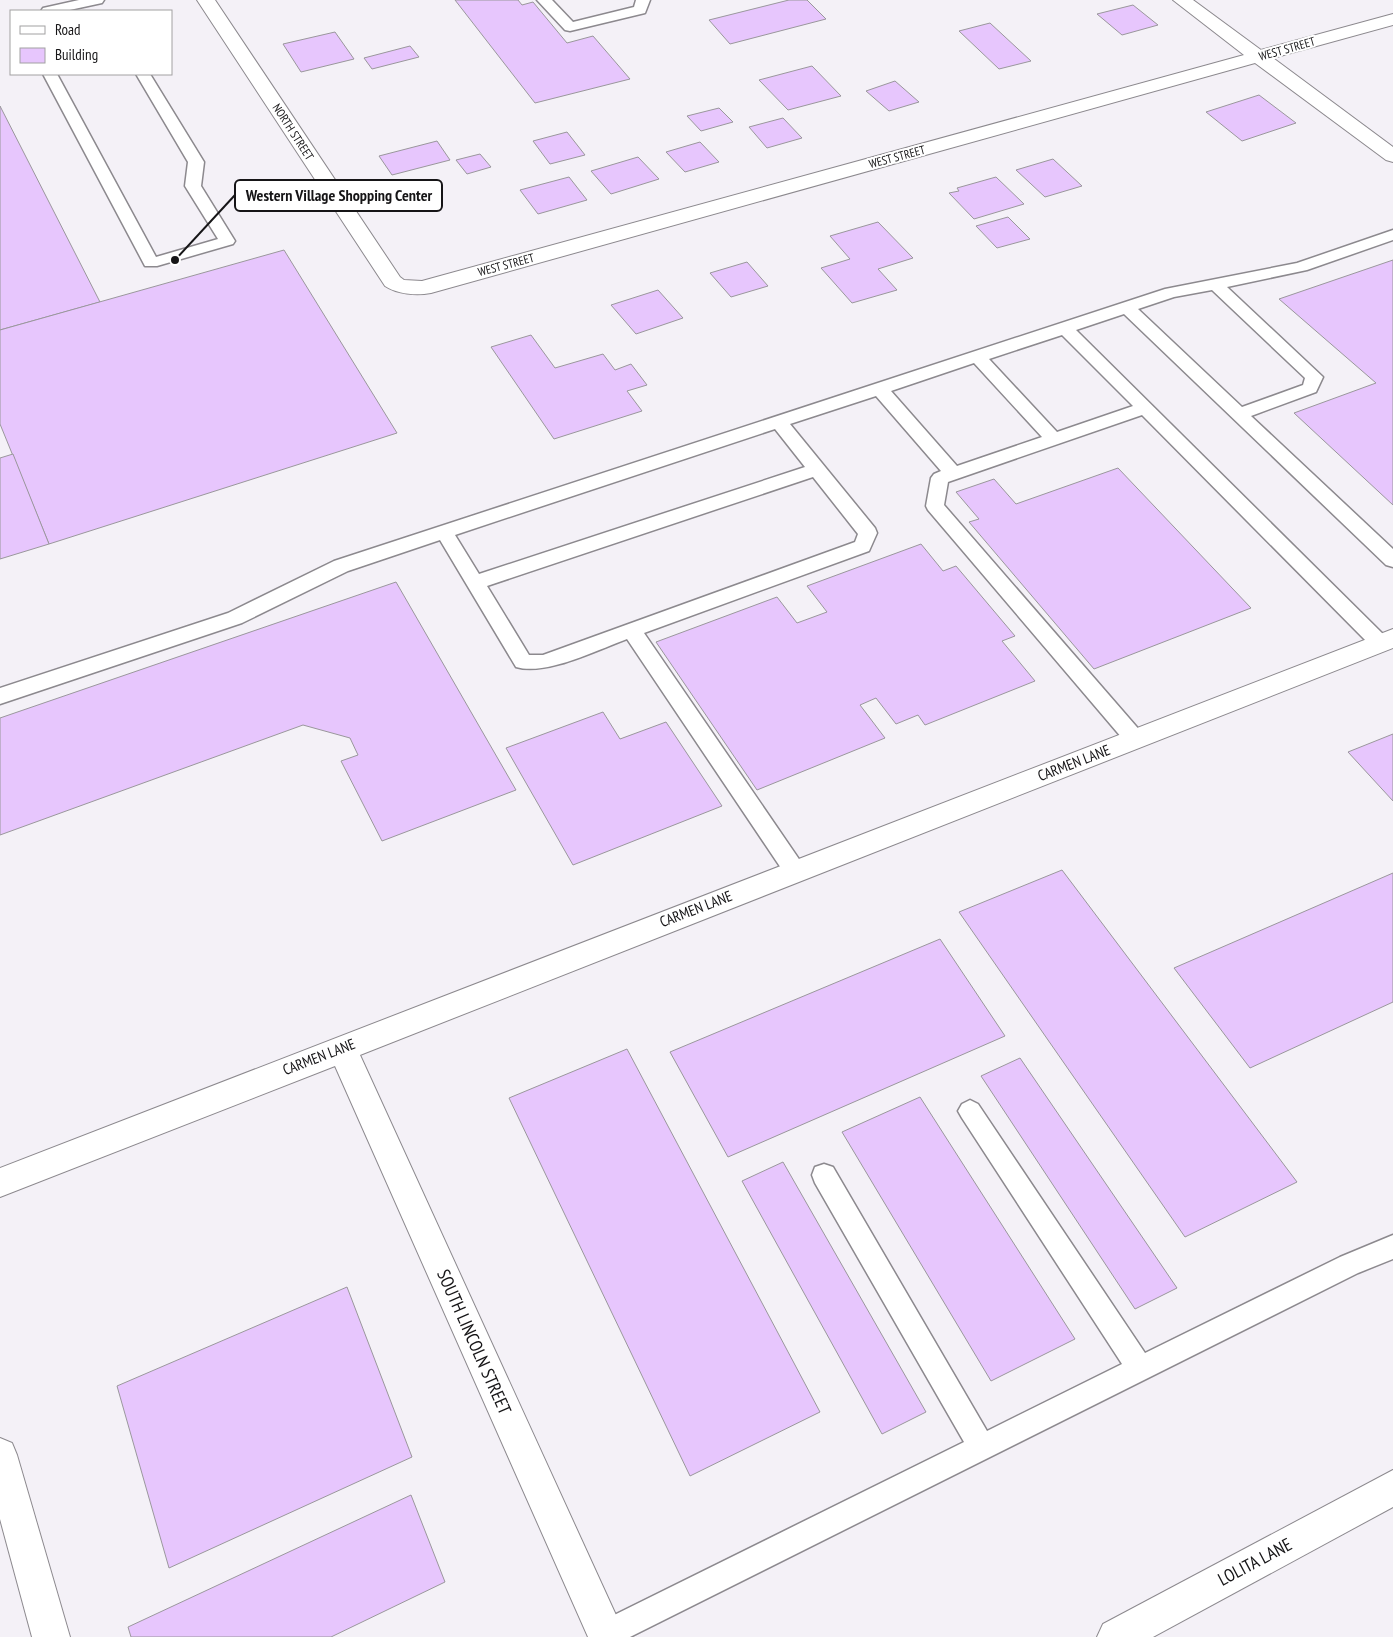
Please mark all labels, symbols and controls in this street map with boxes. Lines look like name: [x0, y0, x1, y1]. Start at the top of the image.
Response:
legend: [10, 10, 172, 75]
text: Road: [55, 20, 81, 39]
street label: WEST STREET: [1257, 33, 1317, 64]
text: Building: [55, 45, 98, 64]
street label: NORTH STREET: [270, 101, 318, 163]
street label: WEST STREET: [867, 142, 927, 171]
callout: Western Village Shopping Center: [235, 180, 442, 211]
text: Western Village Shopping Center: [245, 185, 432, 205]
street label: WEST STREET: [476, 250, 536, 279]
street label: CARMEN LANE: [1035, 740, 1113, 785]
street label: CARMEN LANE: [657, 886, 735, 931]
street label: CARMEN LANE: [280, 1034, 358, 1079]
street label: SOUTH LINCOLN STREET: [432, 1266, 517, 1418]
street label: LOLITA LANE: [1214, 1533, 1296, 1591]

